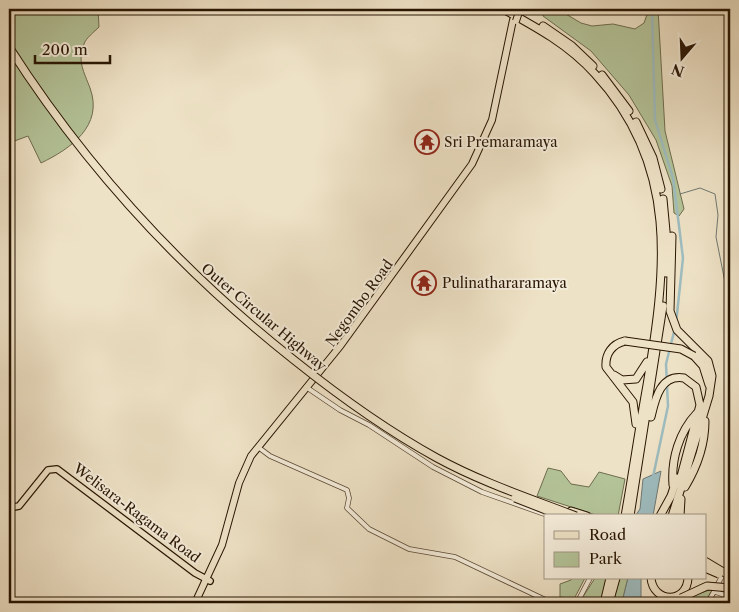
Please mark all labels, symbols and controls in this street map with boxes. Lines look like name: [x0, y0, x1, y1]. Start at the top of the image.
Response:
scale bar: [35, 32, 110, 64]
north arrow: [656, 32, 706, 82]
text: 200 m: [42, 40, 88, 59]
text: N: [669, 60, 686, 81]
temple icon: Sri Premaramaya: [414, 129, 440, 155]
place label: Sri Premaramaya: [444, 133, 558, 151]
street label: Negombo Road: [321, 256, 397, 350]
street label: Outer Circular Highway: [198, 259, 330, 375]
temple icon: Pulinathararamaya: [411, 270, 437, 296]
place label: Pulinathararamaya: [442, 274, 567, 292]
street label: Welisara-Ragama Road: [69, 459, 204, 567]
legend: [544, 514, 706, 580]
text: Road: [589, 525, 626, 544]
text: Park: [589, 549, 623, 568]

